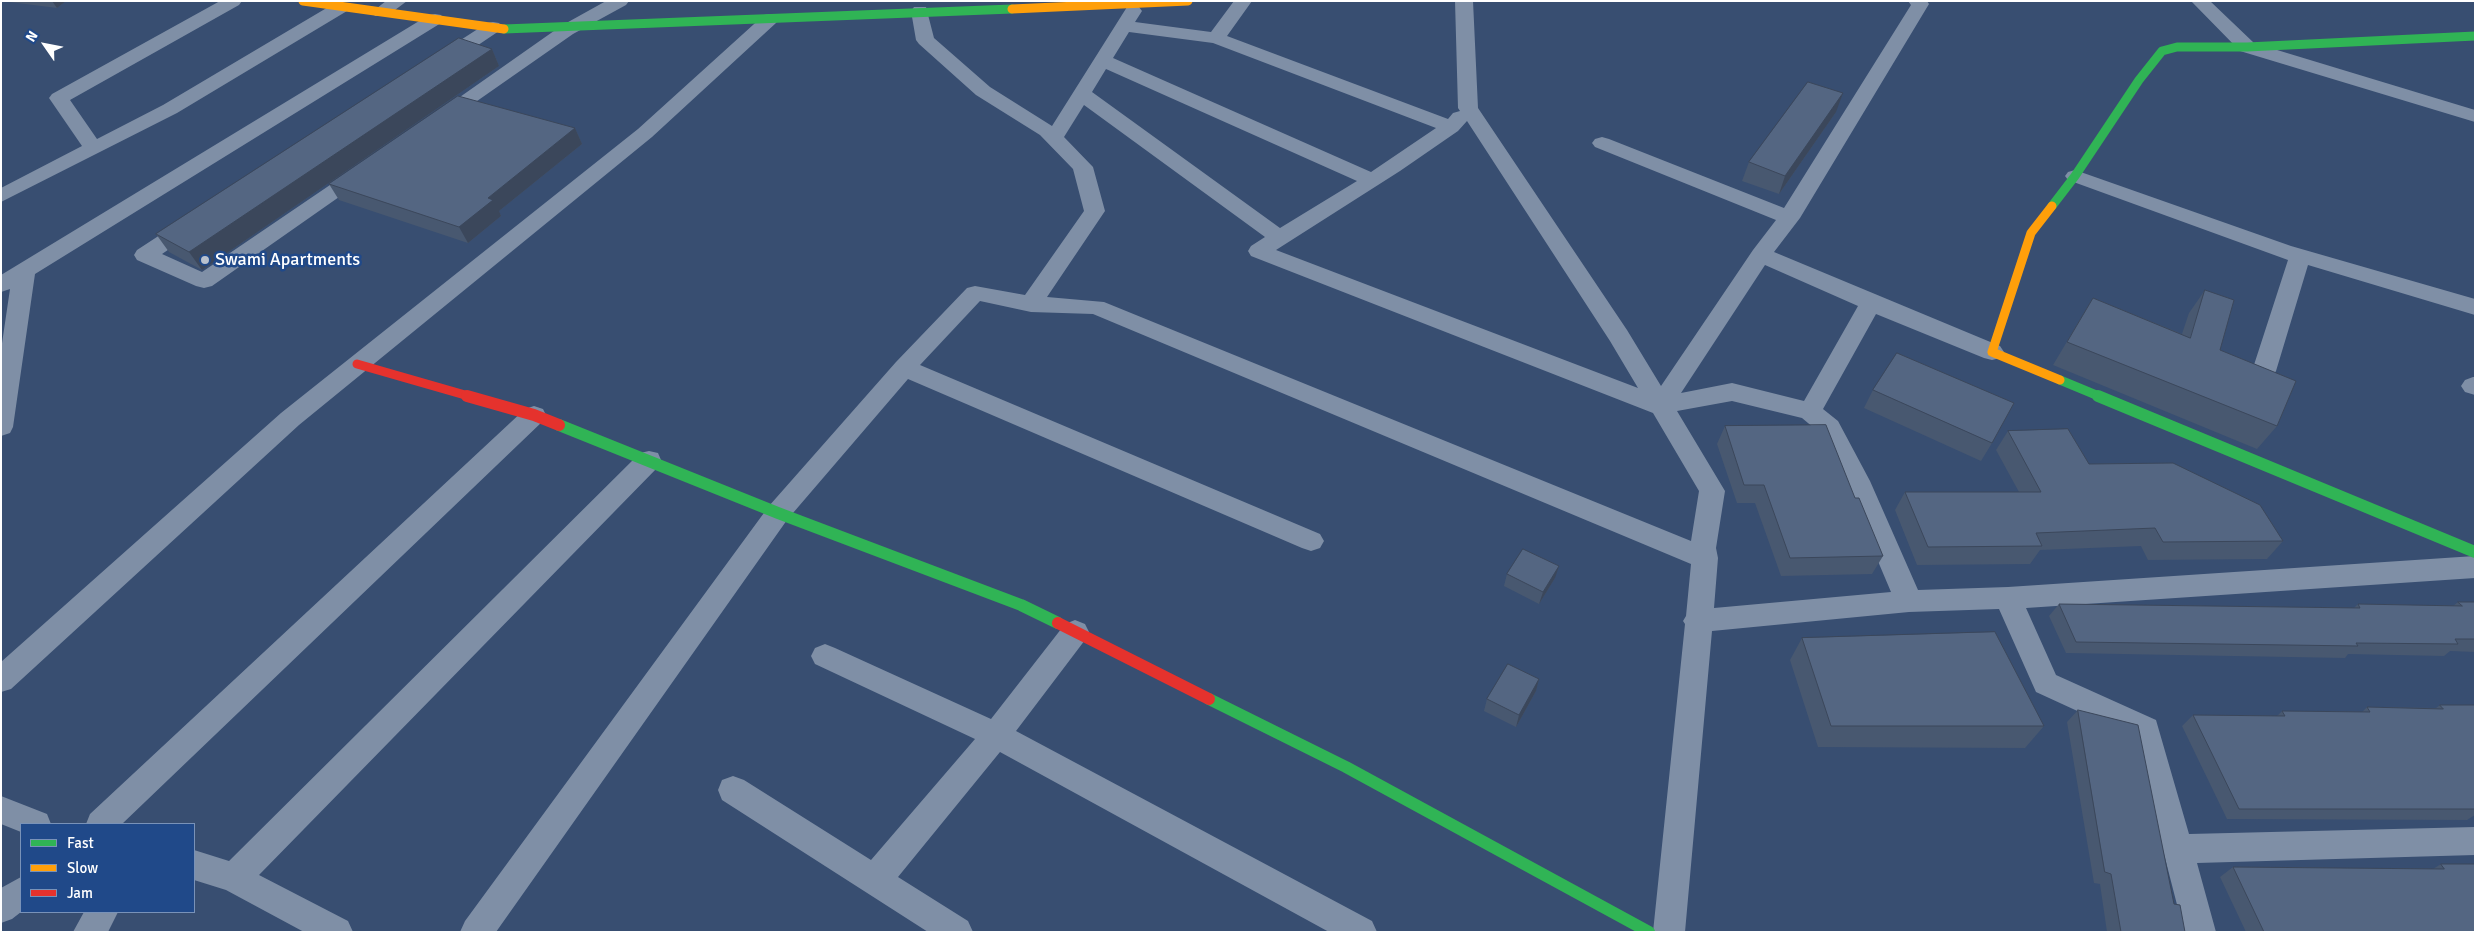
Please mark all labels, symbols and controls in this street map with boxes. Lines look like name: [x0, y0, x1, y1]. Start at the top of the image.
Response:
north arrow: [20, 20, 70, 70]
text: N: [22, 28, 42, 45]
place label: Swami Apartments: [215, 249, 360, 271]
marker: Swami Apartments: [199, 254, 211, 266]
legend: [20, 823, 195, 913]
text: Fast: [67, 834, 94, 852]
text: Slow: [67, 859, 98, 877]
text: Jam: [67, 884, 93, 902]

